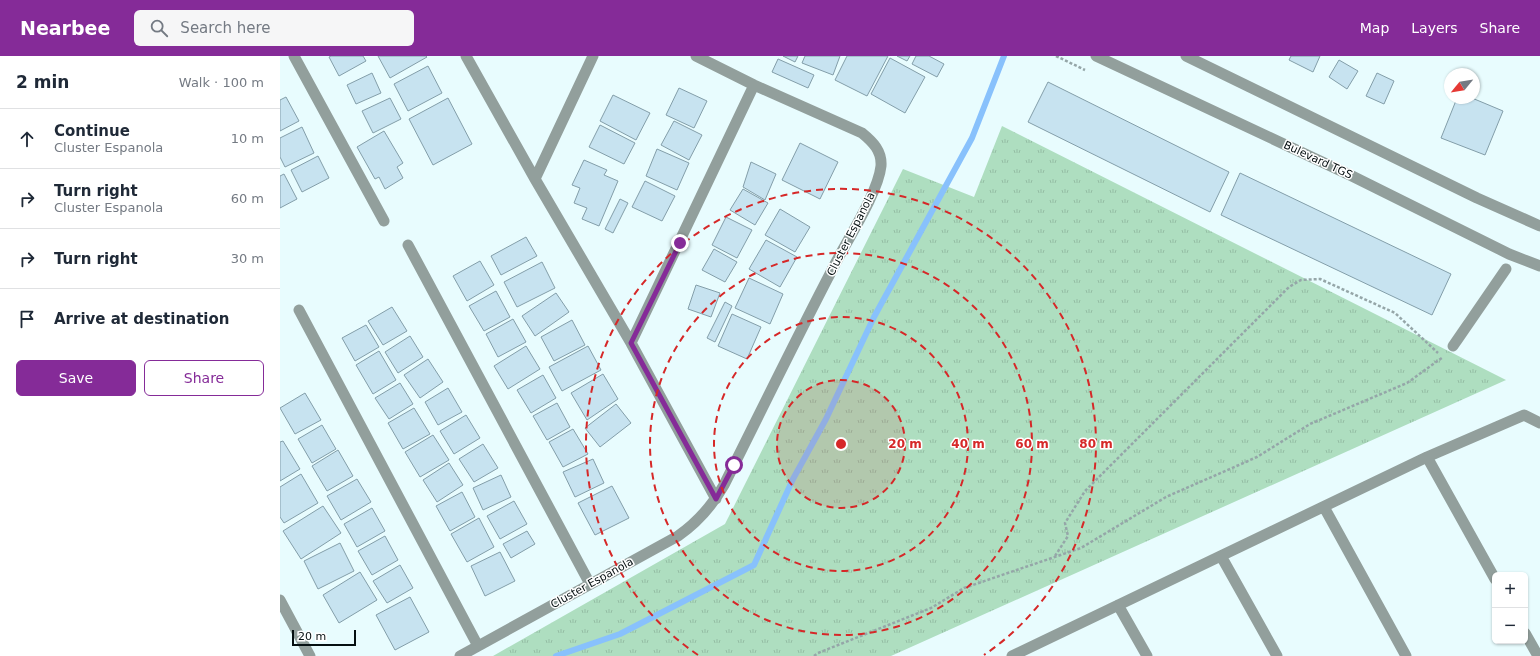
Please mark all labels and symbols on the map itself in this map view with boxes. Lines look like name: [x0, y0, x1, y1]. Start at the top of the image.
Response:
north arrow: [1444, 68, 1480, 104]
street label: Bulevard TGS: [1281, 138, 1355, 182]
street label: Cluster Espanola: [824, 190, 878, 278]
route end: [671, 234, 689, 252]
centre of rings: [834, 437, 848, 451]
text: 20 m: [888, 437, 922, 451]
text: 40 m: [951, 437, 985, 451]
text: 60 m: [1015, 437, 1049, 451]
text: 80 m: [1079, 437, 1113, 451]
route start: [725, 456, 743, 474]
street label: Cluster Espanola: [548, 555, 636, 611]
scale bar: [292, 628, 356, 647]

